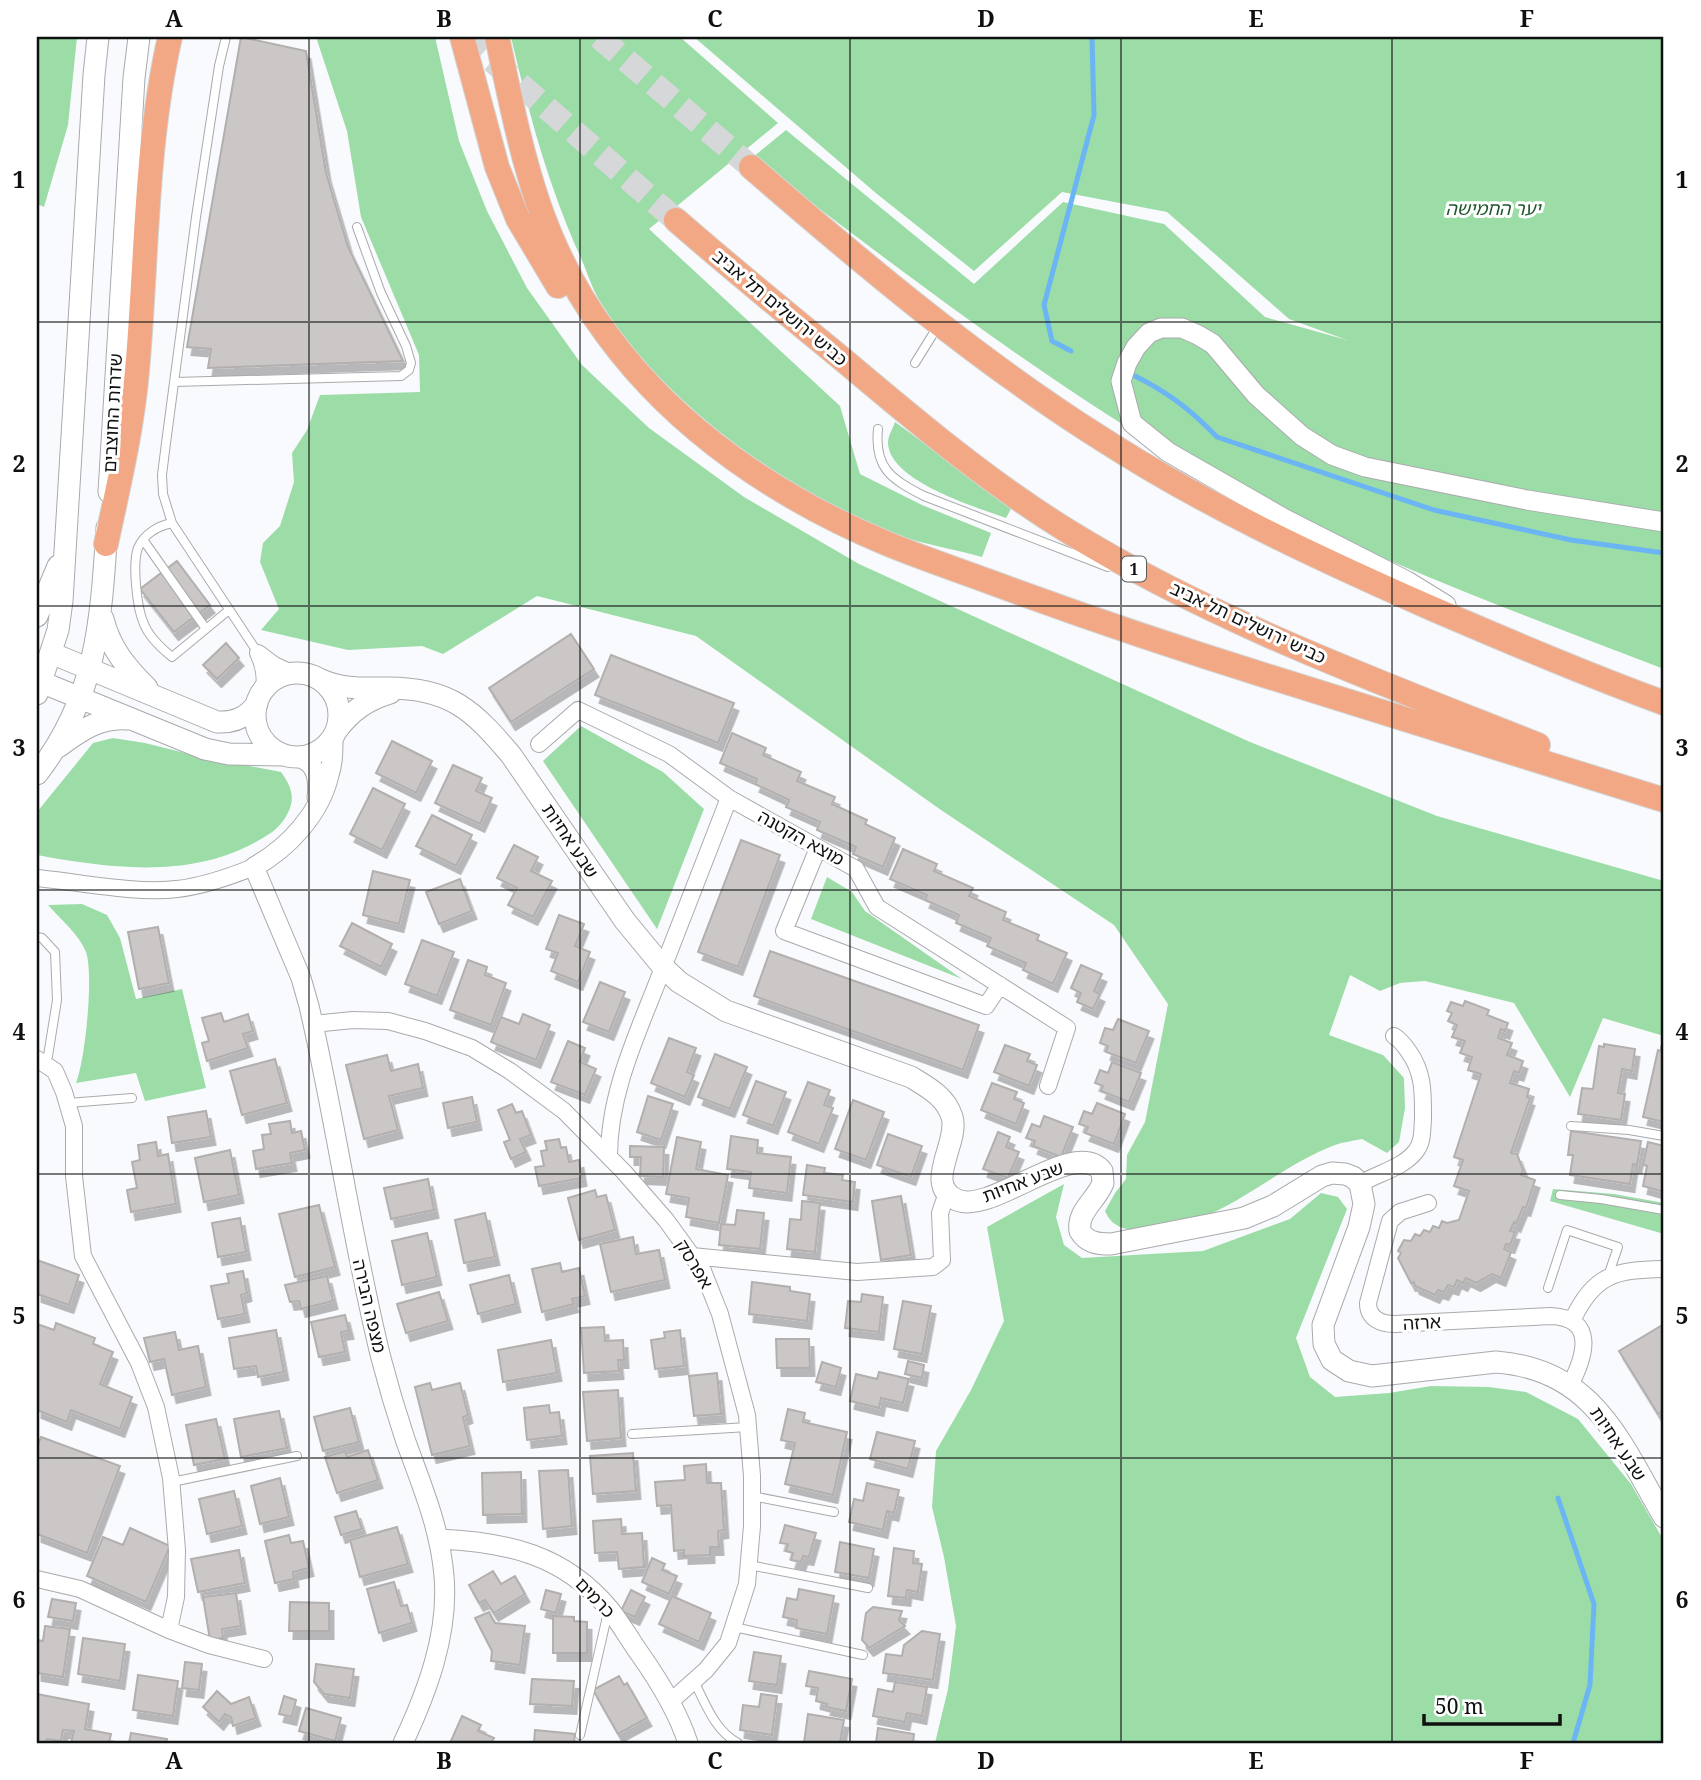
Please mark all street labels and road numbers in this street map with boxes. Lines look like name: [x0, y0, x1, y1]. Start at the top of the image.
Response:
street label: כביש ירושלים תל אביב: [708, 244, 853, 371]
street label: שדרות החוצבים: [97, 353, 127, 473]
road number: 1: [1122, 556, 1146, 582]
street label: כביש ירושלים תל אביב: [1167, 575, 1330, 669]
street label: שבע אחיות: [537, 799, 604, 882]
street label: מוצא הקטנה: [754, 804, 849, 871]
street label: שבע אחיות: [979, 1155, 1066, 1207]
street label: אפרסק: [671, 1234, 719, 1293]
street label: מצפה הבירה: [348, 1257, 392, 1355]
street label: ארזה: [1402, 1309, 1442, 1335]
street label: שבע אחיות: [1585, 1402, 1652, 1485]
street label: כרמים: [571, 1572, 621, 1623]

